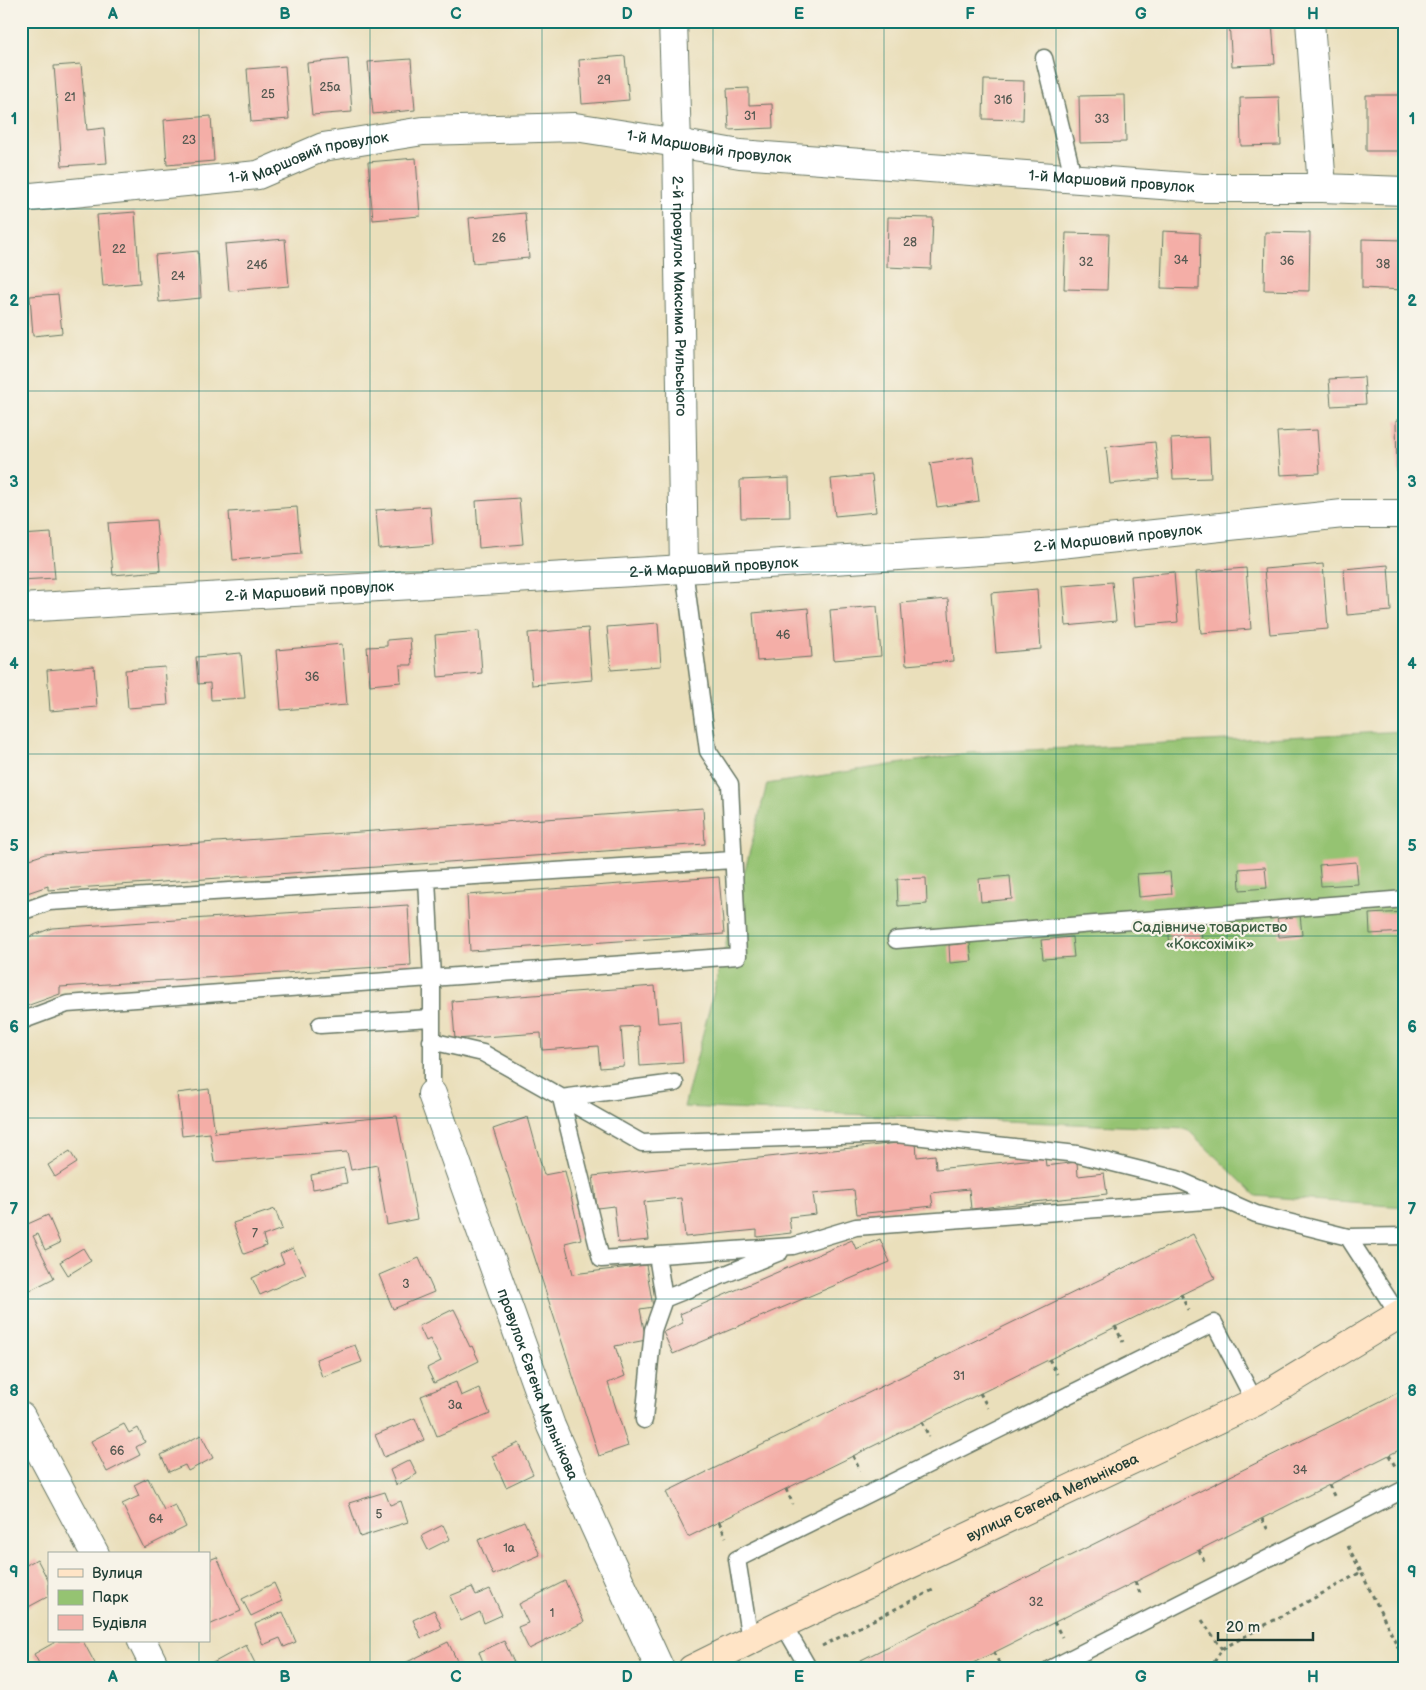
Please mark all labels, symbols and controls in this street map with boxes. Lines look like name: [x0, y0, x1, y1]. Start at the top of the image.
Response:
text: A: [107, 5, 118, 24]
text: B: [279, 5, 291, 24]
text: C: [450, 5, 462, 24]
text: D: [621, 5, 633, 24]
text: E: [794, 5, 804, 24]
text: F: [965, 5, 975, 24]
text: G: [1135, 5, 1147, 24]
text: H: [1307, 5, 1319, 24]
house number: 29: [597, 73, 611, 88]
house number: 25а: [319, 80, 341, 95]
house number: 25: [261, 87, 275, 102]
house number: 21: [64, 90, 76, 105]
house number: 31б: [994, 93, 1013, 108]
house number: 31: [744, 109, 756, 124]
text: 1: [11, 110, 17, 129]
text: 1: [1409, 110, 1415, 129]
house number: 33: [1095, 112, 1109, 127]
street label: 1-й Маршовий провулок: [625, 126, 792, 168]
street label: 1-й Маршовий провулок: [228, 128, 390, 188]
house number: 23: [182, 133, 196, 148]
street label: 1-й Маршовий провулок: [1028, 166, 1195, 197]
street label: 2-й провулок Максима Рильського: [668, 176, 690, 416]
house number: 26: [492, 231, 506, 246]
house number: 28: [903, 235, 917, 250]
house number: 22: [112, 242, 126, 257]
house number: 34: [1174, 253, 1189, 268]
house number: 36: [1280, 254, 1294, 269]
house number: 32: [1079, 255, 1093, 270]
house number: 38: [1376, 257, 1390, 272]
house number: 24б: [247, 258, 268, 273]
house number: 24: [171, 269, 186, 284]
text: 2: [9, 292, 19, 311]
text: 2: [1407, 292, 1417, 311]
text: 3: [9, 473, 19, 492]
text: 3: [1407, 473, 1417, 492]
street label: 2-й Маршовий провулок: [1033, 520, 1203, 557]
street label: 2-й Маршовий провулок: [629, 553, 799, 582]
street label: 2-й Маршовий провулок: [224, 577, 395, 606]
house number: 46: [776, 628, 790, 643]
text: 4: [9, 655, 19, 674]
text: 4: [1407, 655, 1417, 674]
house number: 36: [305, 670, 319, 685]
text: 5: [9, 837, 19, 856]
text: 5: [1407, 837, 1417, 856]
park label: Садівниче товариство «Коксохімік»: [1133, 918, 1288, 954]
text: 6: [9, 1018, 19, 1037]
text: 6: [1407, 1018, 1417, 1037]
text: 7: [10, 1200, 19, 1219]
text: 7: [1408, 1200, 1417, 1219]
house number: 7: [252, 1226, 258, 1241]
house number: 3: [402, 1277, 410, 1292]
street label: провулок Євгена Мельнікова: [493, 1286, 582, 1483]
house number: 31: [953, 1369, 965, 1384]
text: 8: [9, 1382, 19, 1401]
text: 8: [1407, 1382, 1417, 1401]
house number: 3а: [448, 1398, 462, 1413]
house number: 66: [110, 1444, 124, 1459]
street label: вулиця Євгена Мельнікова: [963, 1449, 1142, 1546]
house number: 34: [1293, 1463, 1308, 1478]
house number: 5: [376, 1507, 383, 1522]
house number: 64: [149, 1512, 164, 1527]
house number: 1а: [503, 1541, 515, 1556]
legend: [48, 1552, 210, 1642]
text: 9: [9, 1563, 19, 1582]
text: 9: [1407, 1563, 1417, 1582]
text: Вулиця: [92, 1564, 143, 1583]
text: Парк: [92, 1588, 129, 1607]
house number: 32: [1029, 1595, 1043, 1610]
house number: 1: [550, 1606, 554, 1621]
scale bar: [1218, 1610, 1314, 1642]
text: Будівля: [92, 1614, 147, 1633]
text: 20 m: [1226, 1618, 1260, 1637]
text: A: [107, 1668, 118, 1687]
text: B: [279, 1668, 291, 1687]
text: C: [450, 1668, 462, 1687]
text: D: [621, 1668, 633, 1687]
text: E: [794, 1668, 804, 1687]
text: F: [965, 1668, 975, 1687]
text: G: [1135, 1668, 1147, 1687]
text: H: [1307, 1668, 1319, 1687]

